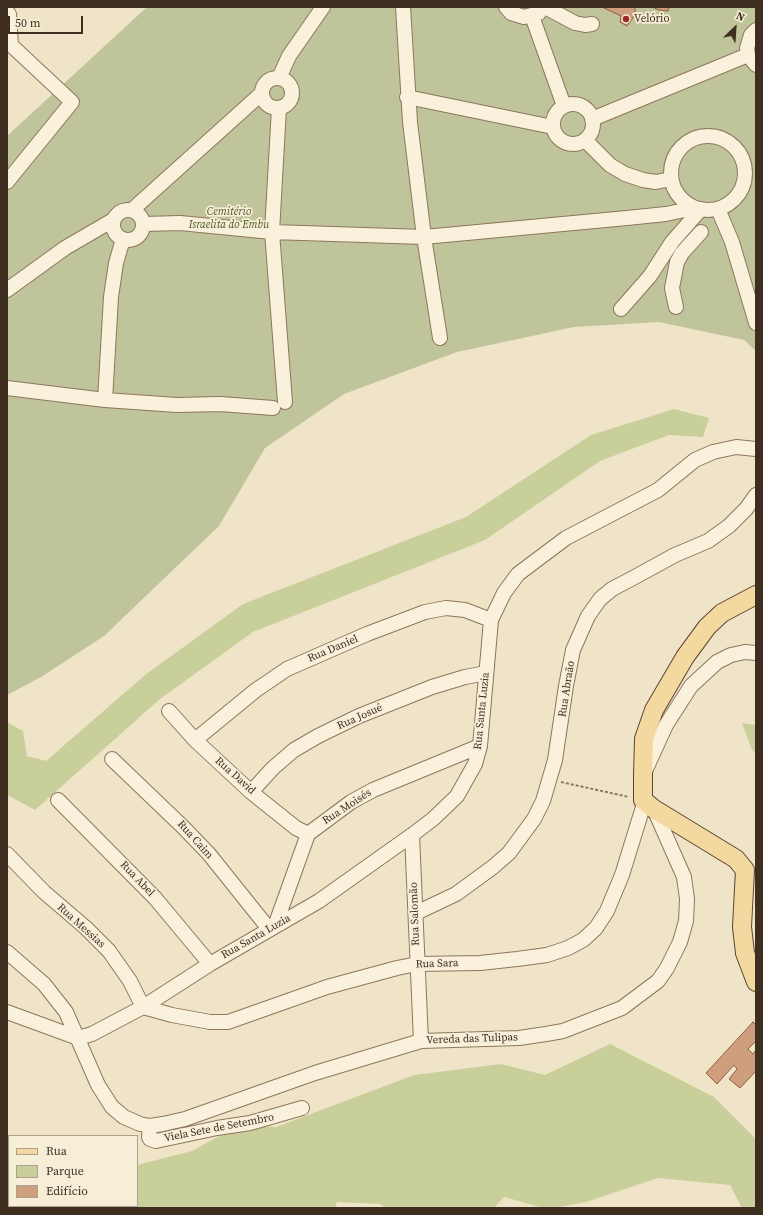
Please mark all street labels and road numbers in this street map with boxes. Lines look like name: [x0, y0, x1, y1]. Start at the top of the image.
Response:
street label: Rua Daniel: [306, 632, 360, 666]
street label: Rua Abraão: [556, 660, 578, 718]
street label: Rua Santa Luzia: [471, 672, 493, 750]
street label: Rua Josué: [335, 701, 385, 733]
street label: Rua David: [212, 754, 258, 798]
street label: Rua Moisés: [320, 786, 374, 828]
street label: Rua Caim: [174, 818, 216, 862]
street label: Rua Abel: [117, 859, 157, 899]
street label: Rua Salomão: [407, 882, 423, 946]
street label: Rua Messias: [54, 901, 108, 951]
street label: Rua Santa Luzia: [219, 912, 293, 962]
street label: Rua Sara: [415, 957, 459, 971]
street label: Vereda das Tulipas: [426, 1031, 518, 1047]
street label: Viela Sete de Setembro: [163, 1111, 275, 1145]

